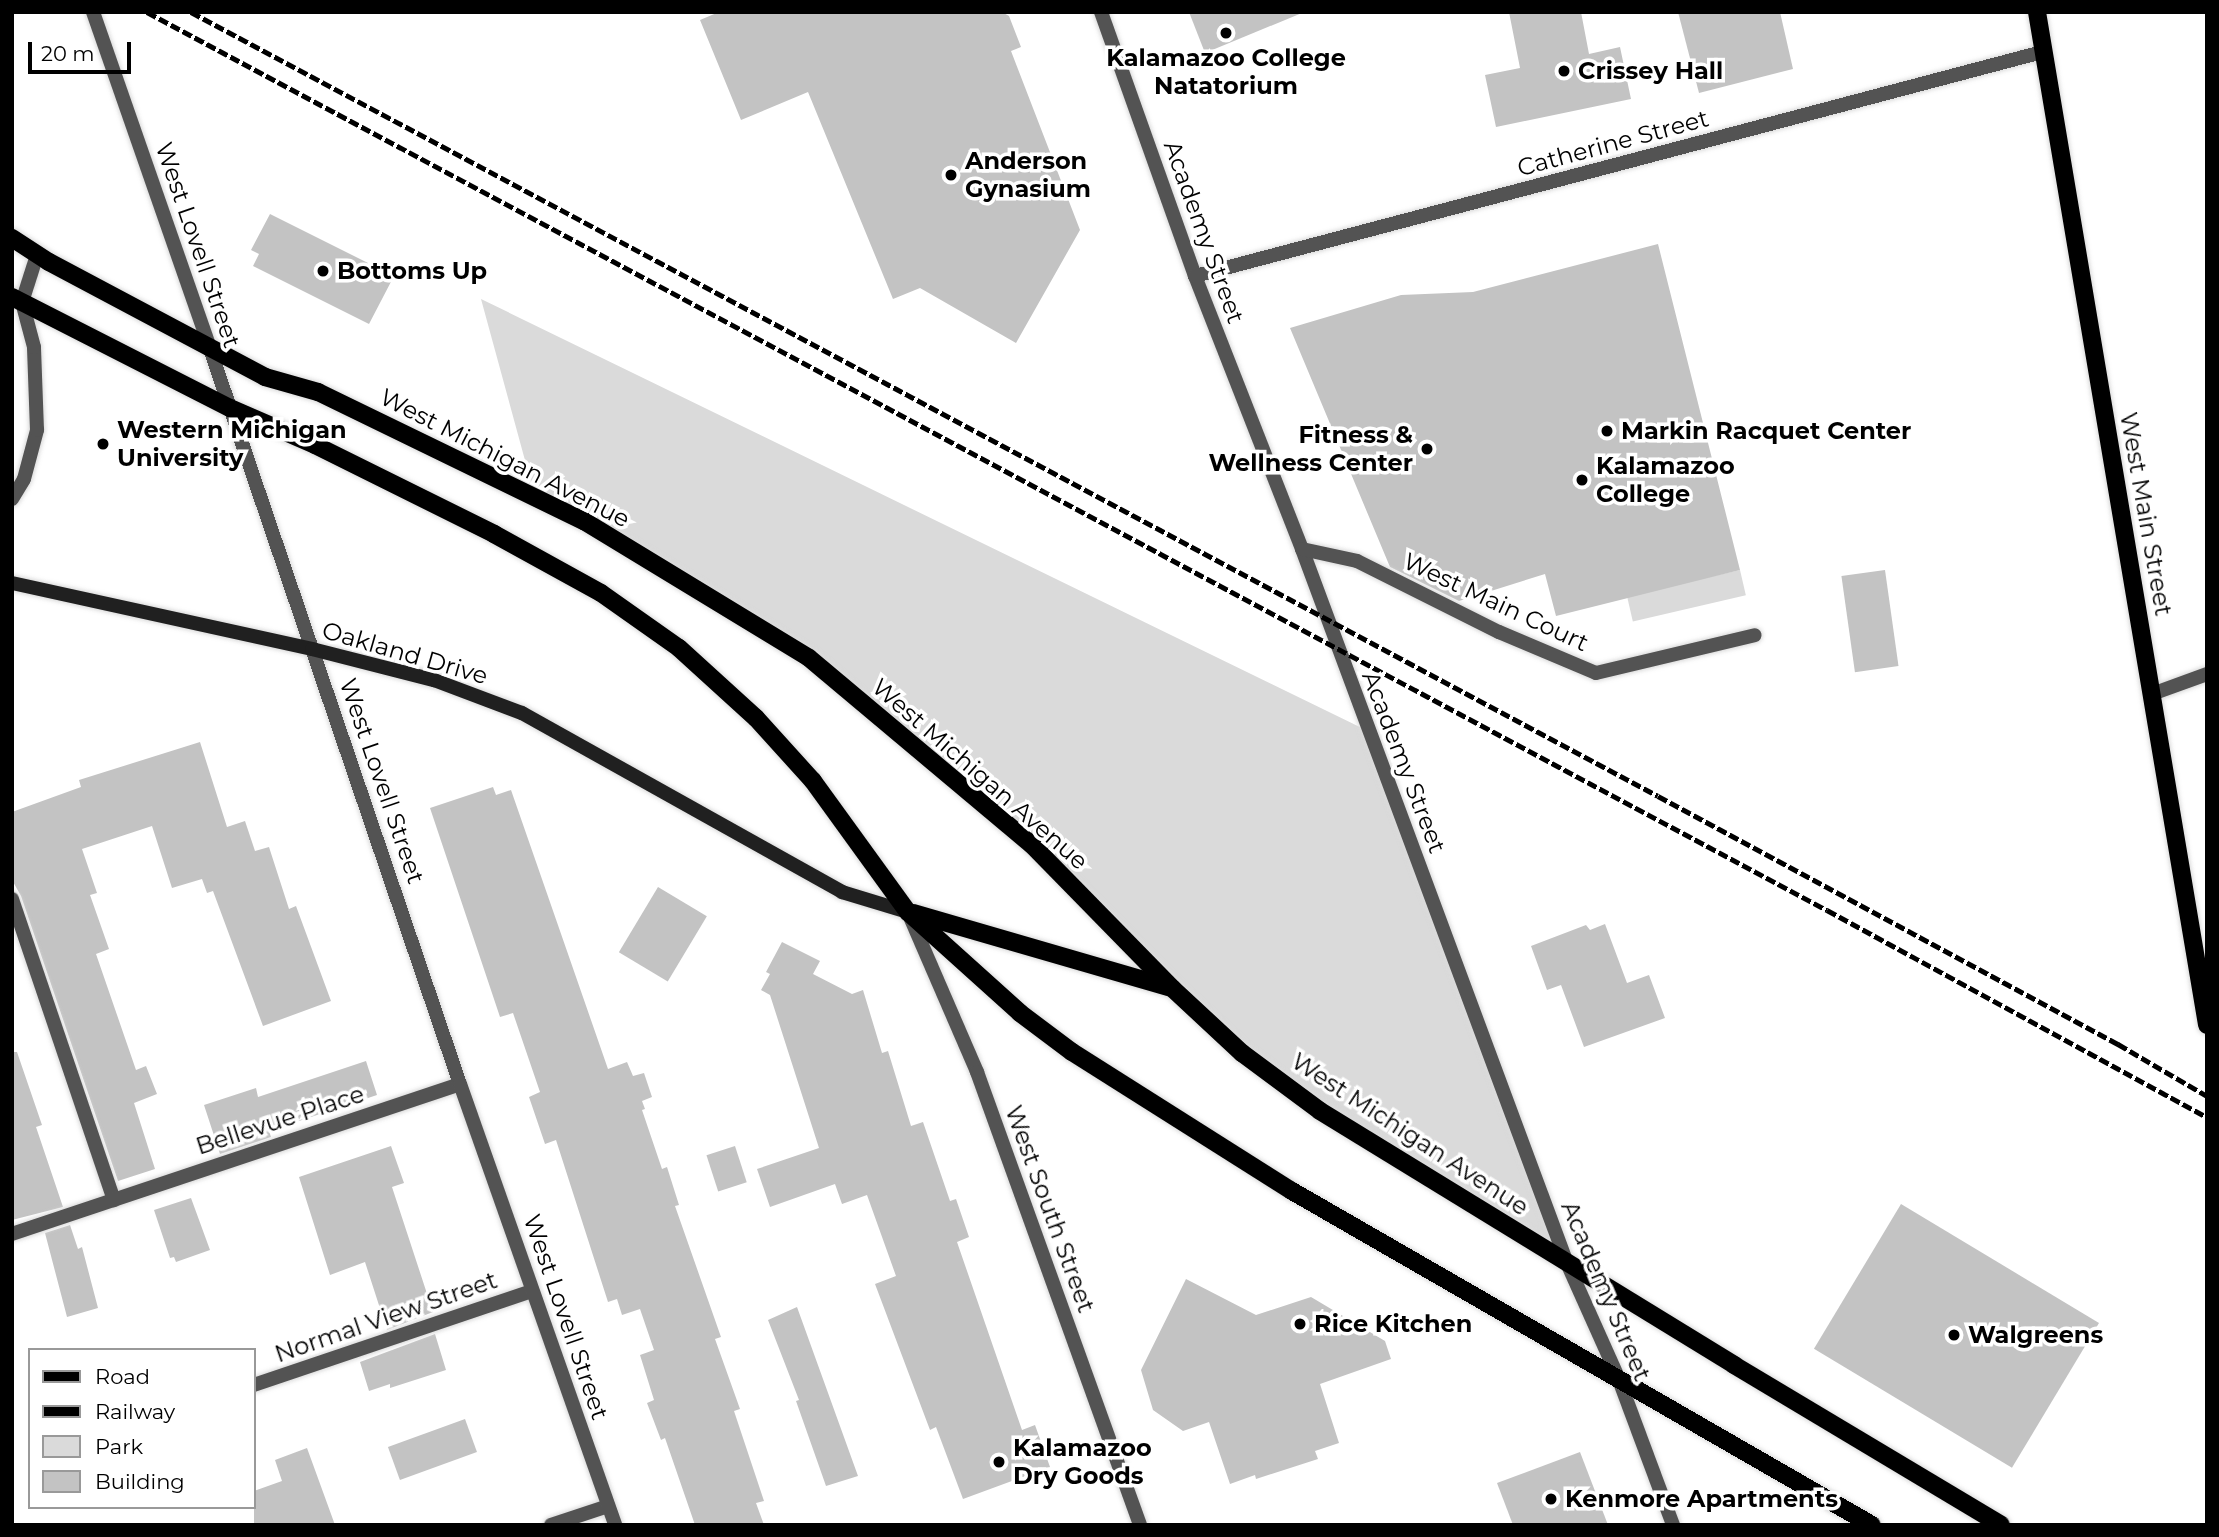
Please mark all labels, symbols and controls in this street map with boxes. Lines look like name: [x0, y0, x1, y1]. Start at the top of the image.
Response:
marker: Kalamazoo College Natatorium: [1218, 25, 1234, 41]
scale bar: [32, 28, 135, 72]
text: 20 m: [41, 41, 95, 66]
place label: Kalamazoo College Natatorium: [1106, 44, 1346, 100]
place label: Crissey Hall: [1578, 57, 1723, 85]
marker: Crissey Hall: [1556, 63, 1572, 79]
street label: Catherine Street: [1514, 104, 1712, 182]
street label: Academy Street: [1158, 137, 1250, 327]
street label: West Lovell Street: [149, 139, 247, 351]
place label: Anderson Gynasium: [965, 147, 1091, 203]
marker: Anderson Gynasium: [943, 167, 959, 183]
place label: Bottoms Up: [337, 257, 487, 285]
marker: Bottoms Up: [315, 263, 331, 279]
street label: West Michigan Avenue: [375, 382, 635, 534]
street label: West Main Street: [2114, 410, 2178, 618]
place label: Western Michigan University: [117, 416, 347, 472]
place label: Markin Racquet Center: [1621, 417, 1911, 445]
place label: Fitness & Wellness Center: [1209, 421, 1413, 477]
marker: Markin Racquet Center: [1599, 423, 1615, 439]
marker: Western Michigan University: [95, 436, 111, 452]
marker: Fitness & Wellness Center: [1419, 441, 1435, 457]
place label: Kalamazoo College: [1596, 452, 1735, 508]
marker: Kalamazoo College: [1574, 472, 1590, 488]
street label: West Main Court: [1399, 546, 1593, 658]
street label: Oakland Drive: [319, 616, 491, 690]
street label: Academy Street: [1356, 667, 1452, 857]
street label: West Michigan Avenue: [866, 672, 1094, 876]
street label: West Lovell Street: [333, 675, 431, 887]
street label: West Michigan Avenue: [1286, 1047, 1534, 1221]
street label: Bellevue Place: [192, 1079, 368, 1161]
street label: West South Street: [999, 1101, 1101, 1317]
street label: Academy Street: [1555, 1197, 1657, 1385]
street label: West Lovell Street: [517, 1211, 615, 1423]
street label: Normal View Street: [271, 1265, 501, 1369]
place label: Rice Kitchen: [1314, 1310, 1472, 1338]
marker: Rice Kitchen: [1292, 1316, 1308, 1332]
place label: Walgreens: [1968, 1321, 2103, 1349]
marker: Walgreens: [1946, 1327, 1962, 1343]
legend: [28, 1348, 256, 1509]
text: Road: [95, 1364, 150, 1389]
text: Railway: [95, 1399, 175, 1424]
text: Park: [95, 1434, 143, 1459]
place label: Kalamazoo Dry Goods: [1013, 1434, 1152, 1490]
marker: Kalamazoo Dry Goods: [991, 1454, 1007, 1470]
text: Building: [95, 1469, 185, 1494]
place label: Kenmore Apartments: [1565, 1485, 1838, 1513]
marker: Kenmore Apartments: [1543, 1491, 1559, 1507]

